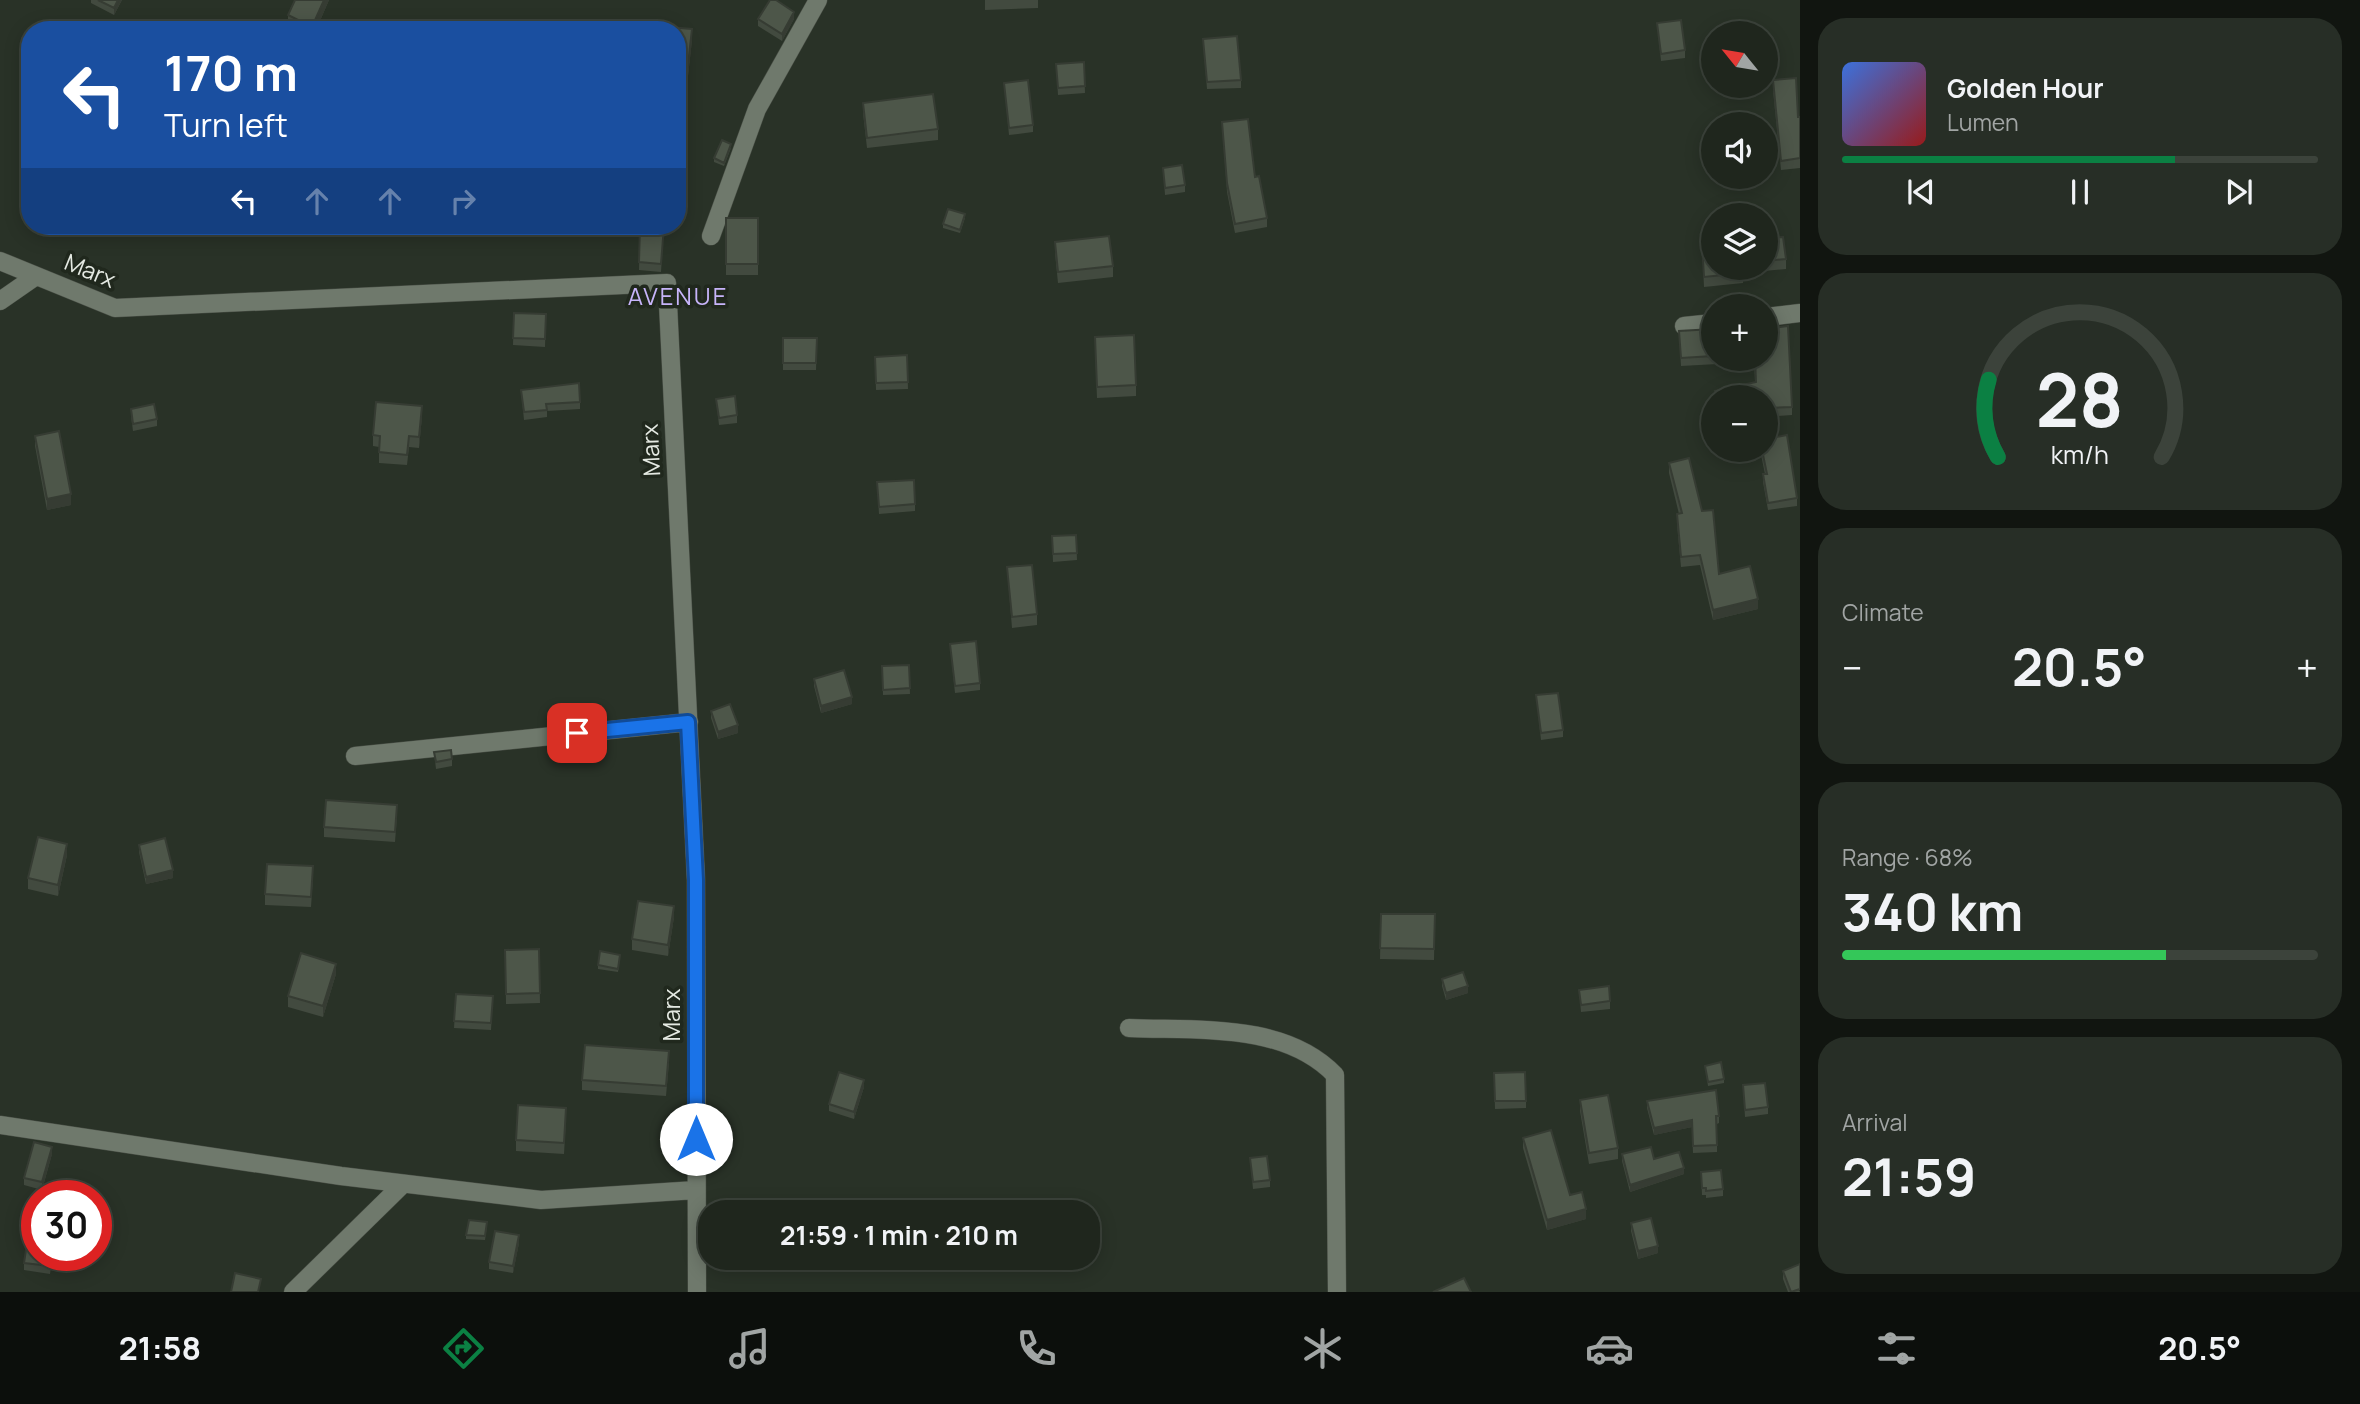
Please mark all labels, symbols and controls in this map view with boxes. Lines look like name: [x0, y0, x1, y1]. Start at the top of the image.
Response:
north arrow: [1701, 21, 1778, 98]
map controls: [1701, 21, 1778, 462]
text: 170 m: [164, 39, 298, 106]
icon: left: [49, 49, 140, 140]
text: Golden Hour: [1947, 70, 2104, 106]
text: Turn left: [164, 103, 288, 147]
text: Lumen: [1947, 106, 2019, 138]
button: sound: [1701, 112, 1778, 189]
icon: previous: [1902, 173, 1940, 211]
icon: pause: [2061, 173, 2099, 211]
icon: next: [2220, 173, 2258, 211]
icon: left: [225, 182, 263, 220]
icon: ahead: [298, 182, 336, 220]
icon: ahead: [371, 182, 409, 220]
icon: right: [444, 182, 482, 220]
button: layers: [1701, 203, 1778, 280]
street label: Marx: [60, 245, 121, 295]
district label: AVENUE: [628, 279, 728, 312]
button: +: [1701, 294, 1778, 371]
text: 28: [2036, 350, 2124, 450]
button: −: [1701, 385, 1778, 462]
street label: Marx: [633, 423, 667, 477]
text: km/h: [2051, 437, 2109, 472]
text: Climate: [1842, 596, 1924, 628]
text: 20.5°: [2012, 631, 2147, 702]
text: −: [1842, 641, 1863, 693]
text: +: [2296, 641, 2318, 693]
pin: [547, 703, 607, 763]
icon: arrive: [558, 714, 596, 752]
text: Range · 68%: [1842, 841, 1973, 873]
text: 340 km: [1842, 876, 2023, 947]
street label: Marx: [655, 989, 687, 1041]
position arrow: [659, 1102, 733, 1176]
text: Arrival: [1842, 1106, 1908, 1138]
text: 21:59: [1842, 1141, 1976, 1212]
speed limit sign: 30: [21, 1180, 112, 1271]
text: 21:59 · 1 min · 210 m: [780, 1217, 1018, 1253]
icon: directions: [439, 1324, 488, 1373]
icon: music: [725, 1324, 774, 1373]
icon: phone: [1012, 1324, 1061, 1373]
icon: climate: [1298, 1324, 1347, 1373]
icon: car: [1585, 1324, 1634, 1373]
icon: filters: [1872, 1324, 1921, 1373]
text: 21:58: [119, 1326, 201, 1370]
text: 20.5°: [2158, 1326, 2241, 1370]

